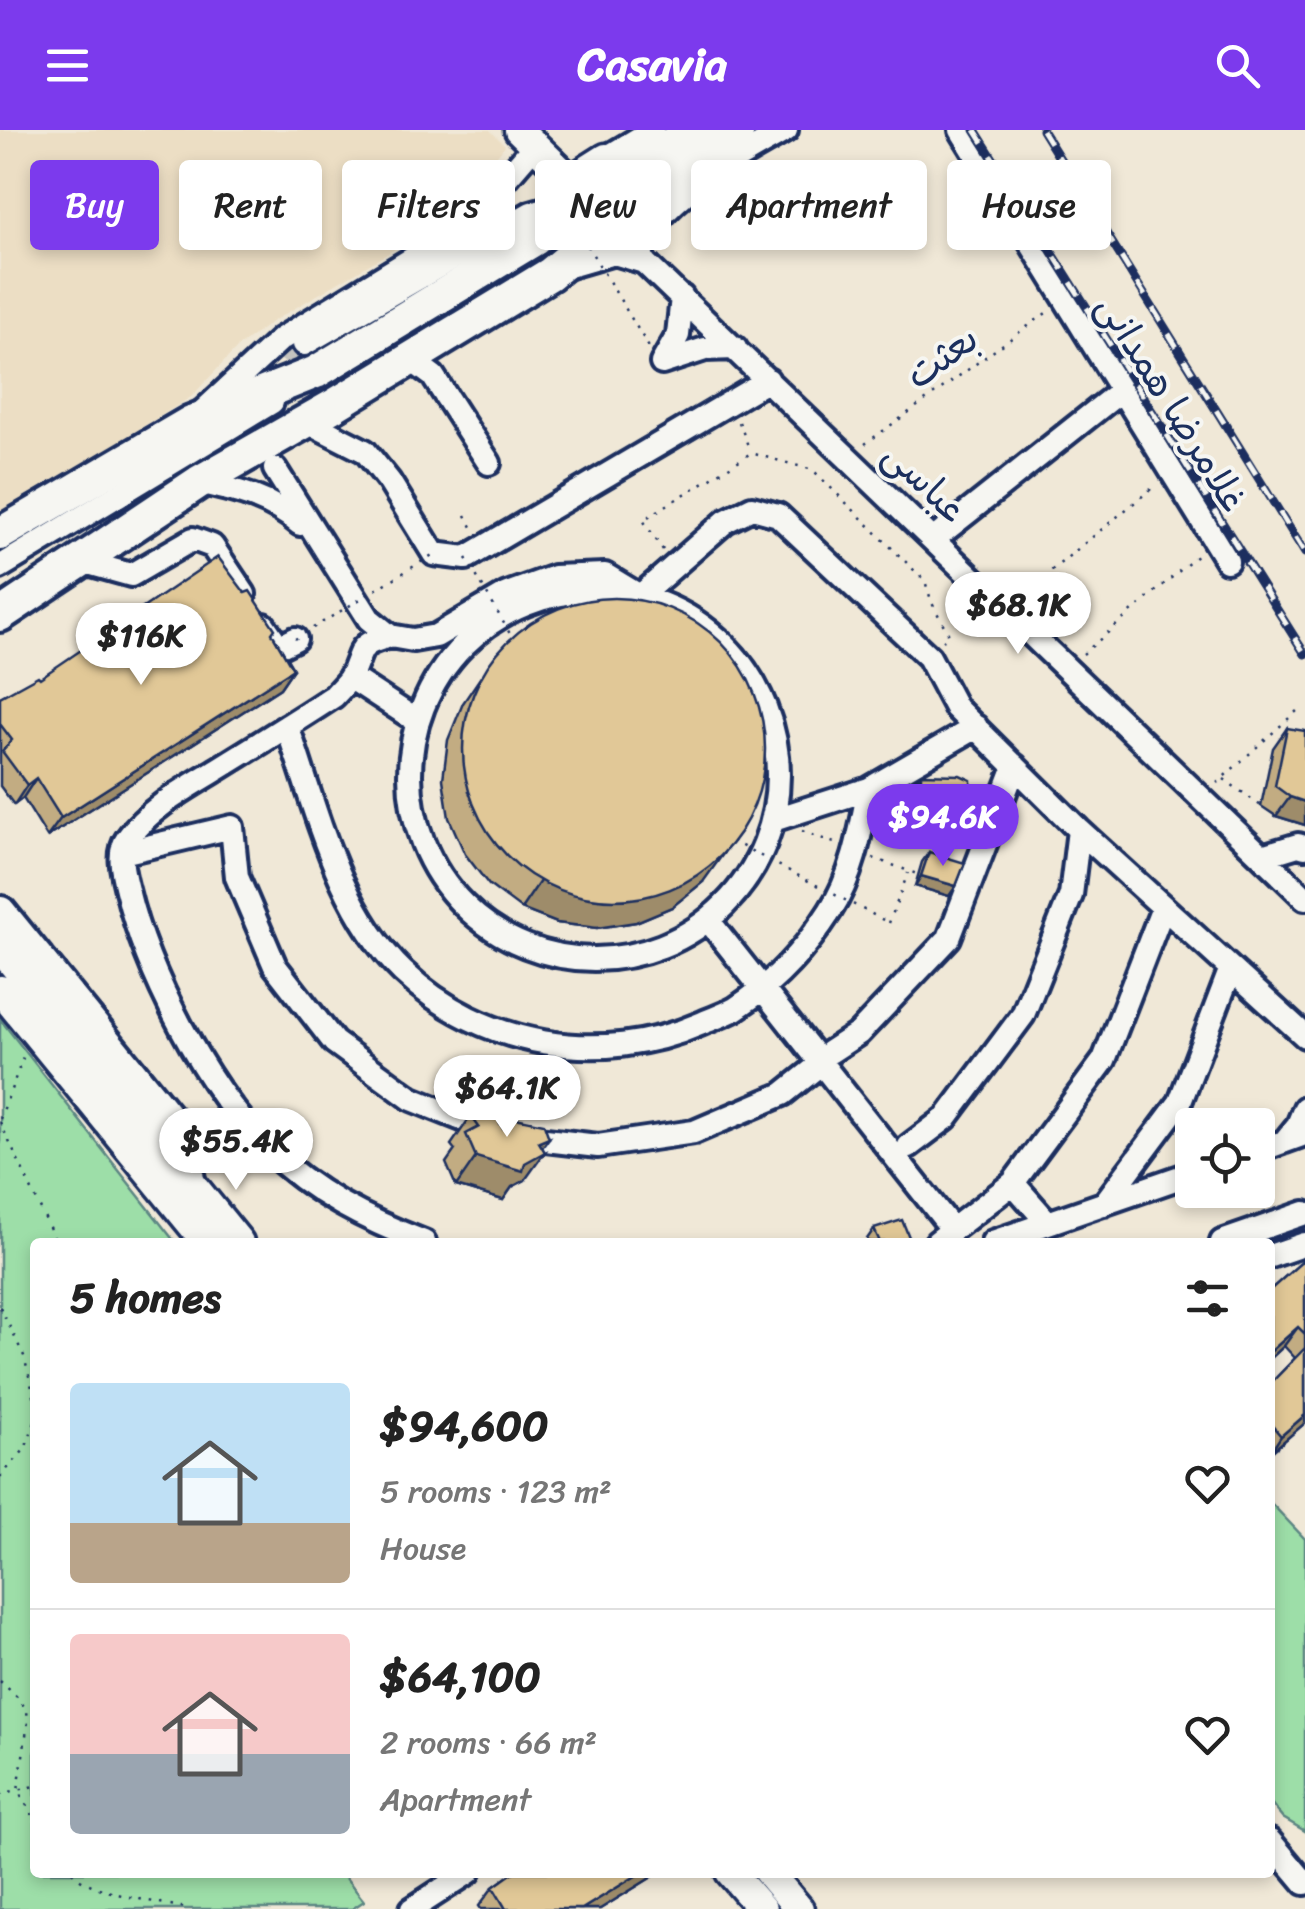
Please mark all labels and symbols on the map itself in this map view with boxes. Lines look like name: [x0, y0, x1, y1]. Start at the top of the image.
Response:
street label: غلامرضا همدانی: [1078, 280, 1266, 526]
street label: بعثت: [891, 307, 993, 407]
street label: عباسی: [866, 424, 984, 540]
pin: $68.1K: [937, 572, 1099, 657]
pin: $116K: [71, 603, 211, 688]
pin: $94.6K: [862, 784, 1024, 869]
pin: $64.1K: [426, 1055, 588, 1140]
pin: $55.4K: [155, 1108, 317, 1193]

